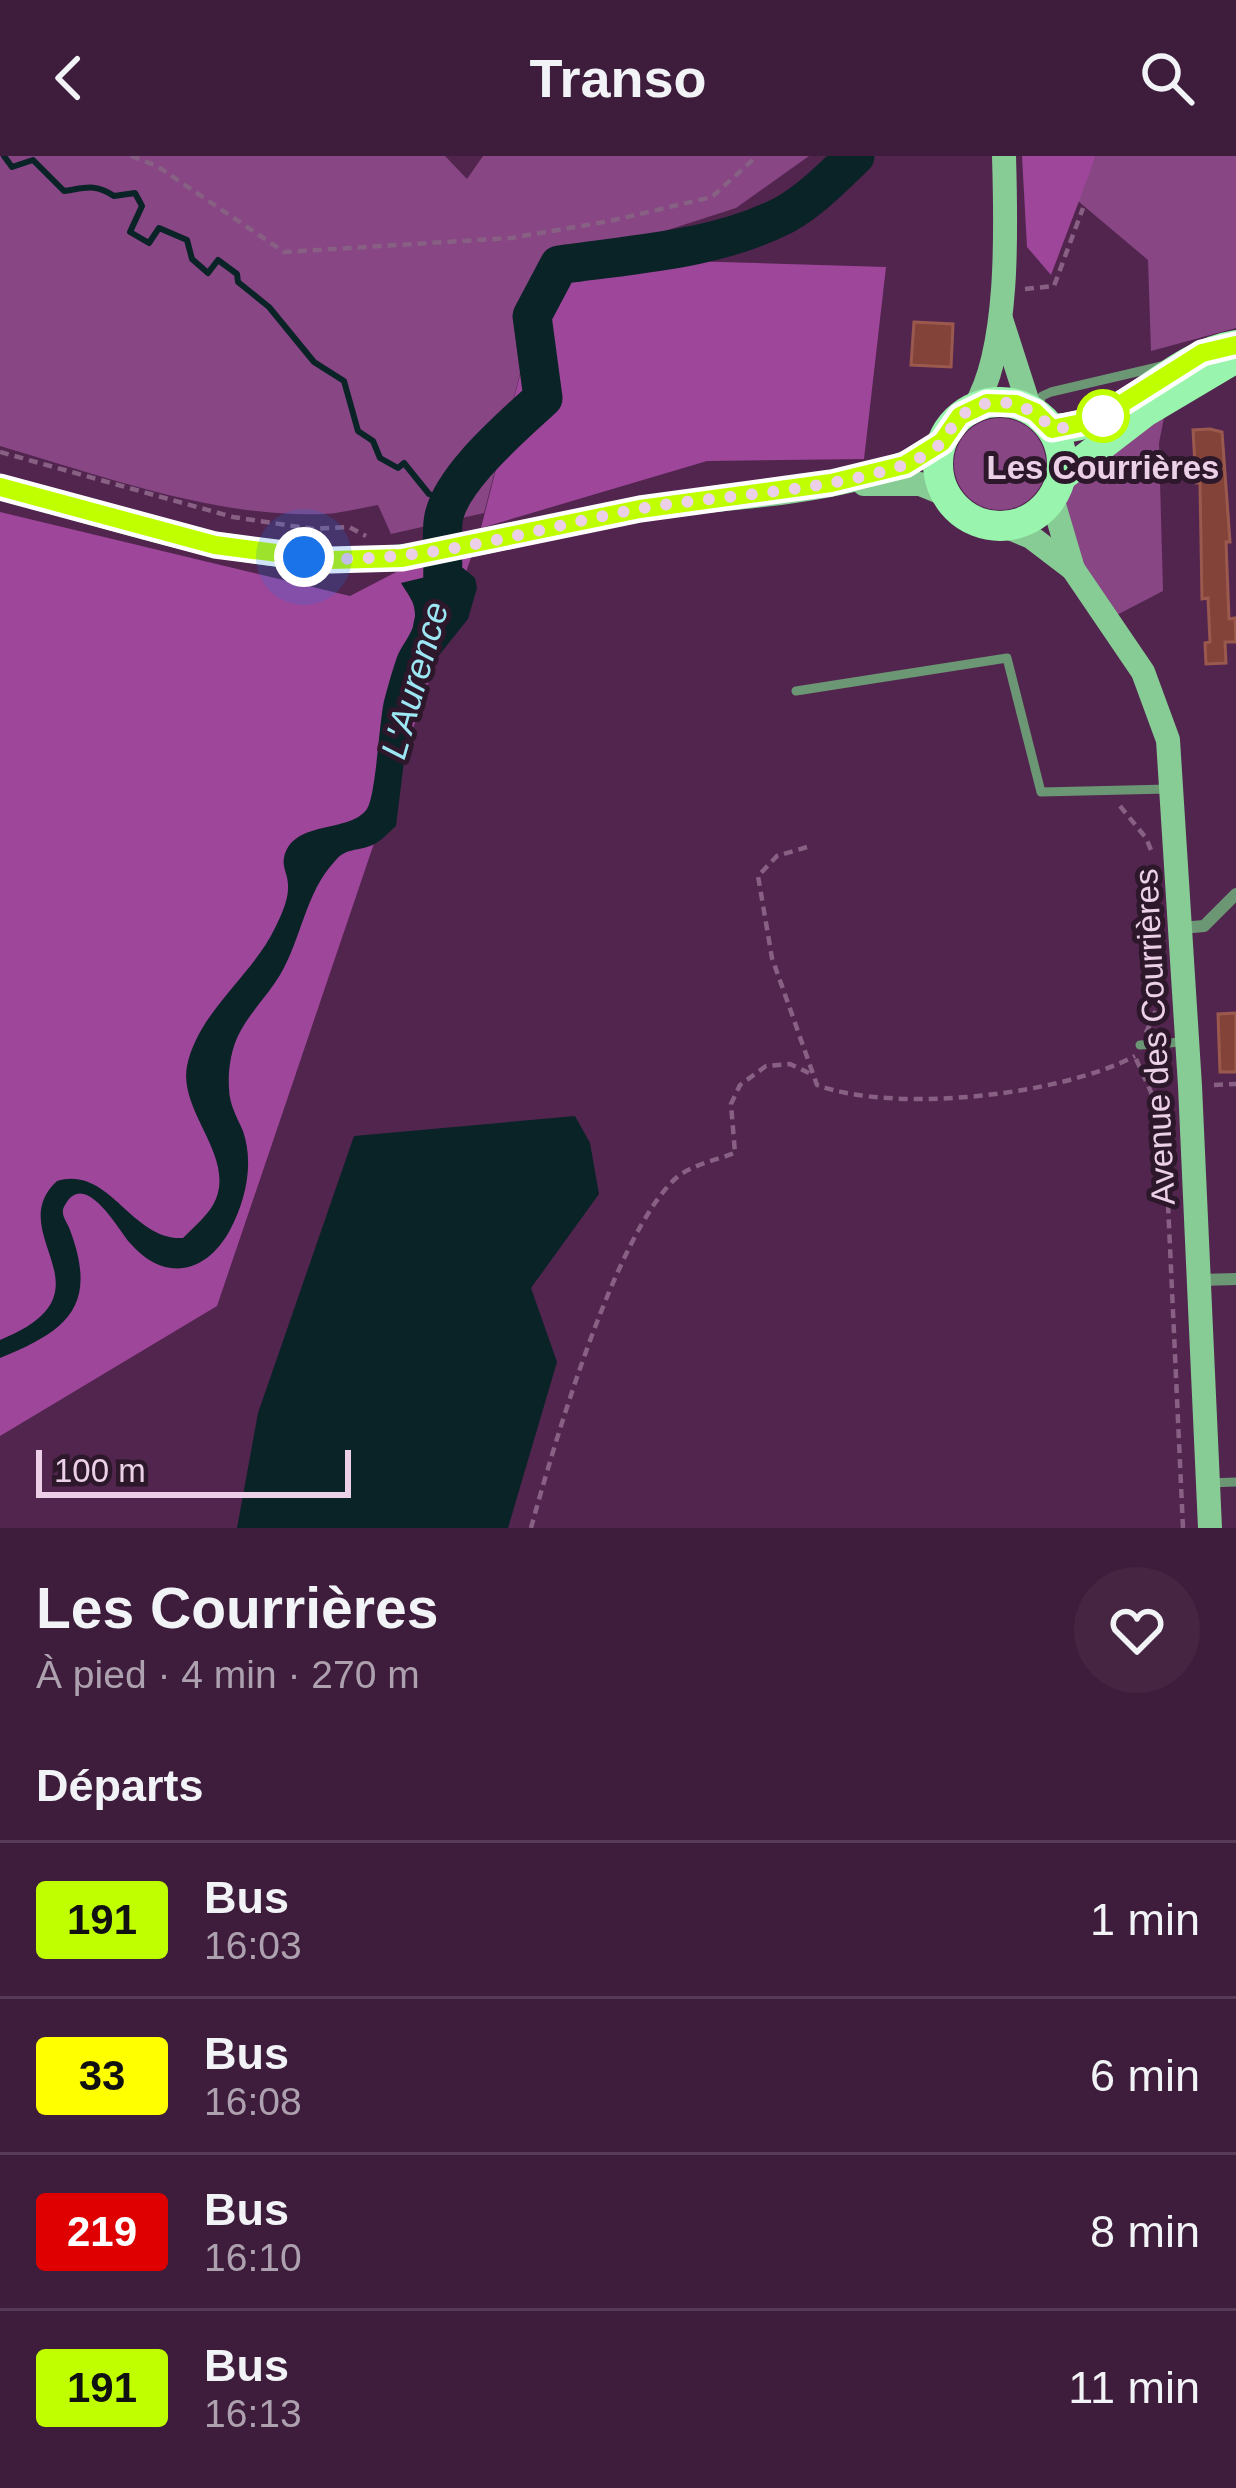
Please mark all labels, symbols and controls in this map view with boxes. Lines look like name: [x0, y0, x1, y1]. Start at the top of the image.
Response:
icon: back: [36, 45, 102, 111]
icon: search: [1134, 45, 1200, 111]
text: Transo: [529, 48, 707, 108]
marker: Les Courrières: [1078, 391, 1128, 441]
place label: Les Courrières: [987, 449, 1219, 486]
your location: [274, 527, 334, 587]
water label: L'Aurence: [373, 597, 456, 763]
street label: Avenue des Courrières: [1127, 868, 1182, 1206]
scale bar: [36, 1444, 351, 1497]
text: 100 m: [54, 1452, 146, 1489]
button: heart: [1074, 1567, 1200, 1693]
text: Les Courrières: [36, 1576, 438, 1640]
text: À pied · 4 min · 270 m: [36, 1653, 420, 1696]
text: Départs: [36, 1760, 204, 1811]
text: Bus: [204, 1872, 289, 1923]
text: 1 min: [1090, 1894, 1200, 1945]
text: 191: [67, 1896, 137, 1943]
text: 16:03: [204, 1924, 302, 1967]
text: Bus: [204, 2028, 289, 2079]
text: 6 min: [1090, 2050, 1200, 2101]
text: 33: [79, 2052, 125, 2099]
text: 16:08: [204, 2080, 302, 2123]
text: Bus: [204, 2184, 289, 2235]
text: 8 min: [1090, 2206, 1200, 2257]
text: 219: [67, 2208, 137, 2255]
text: 16:10: [204, 2236, 302, 2279]
text: Bus: [204, 2340, 289, 2391]
text: 11 min: [1068, 2362, 1200, 2413]
text: 191: [67, 2364, 137, 2411]
text: 16:13: [204, 2392, 302, 2435]

